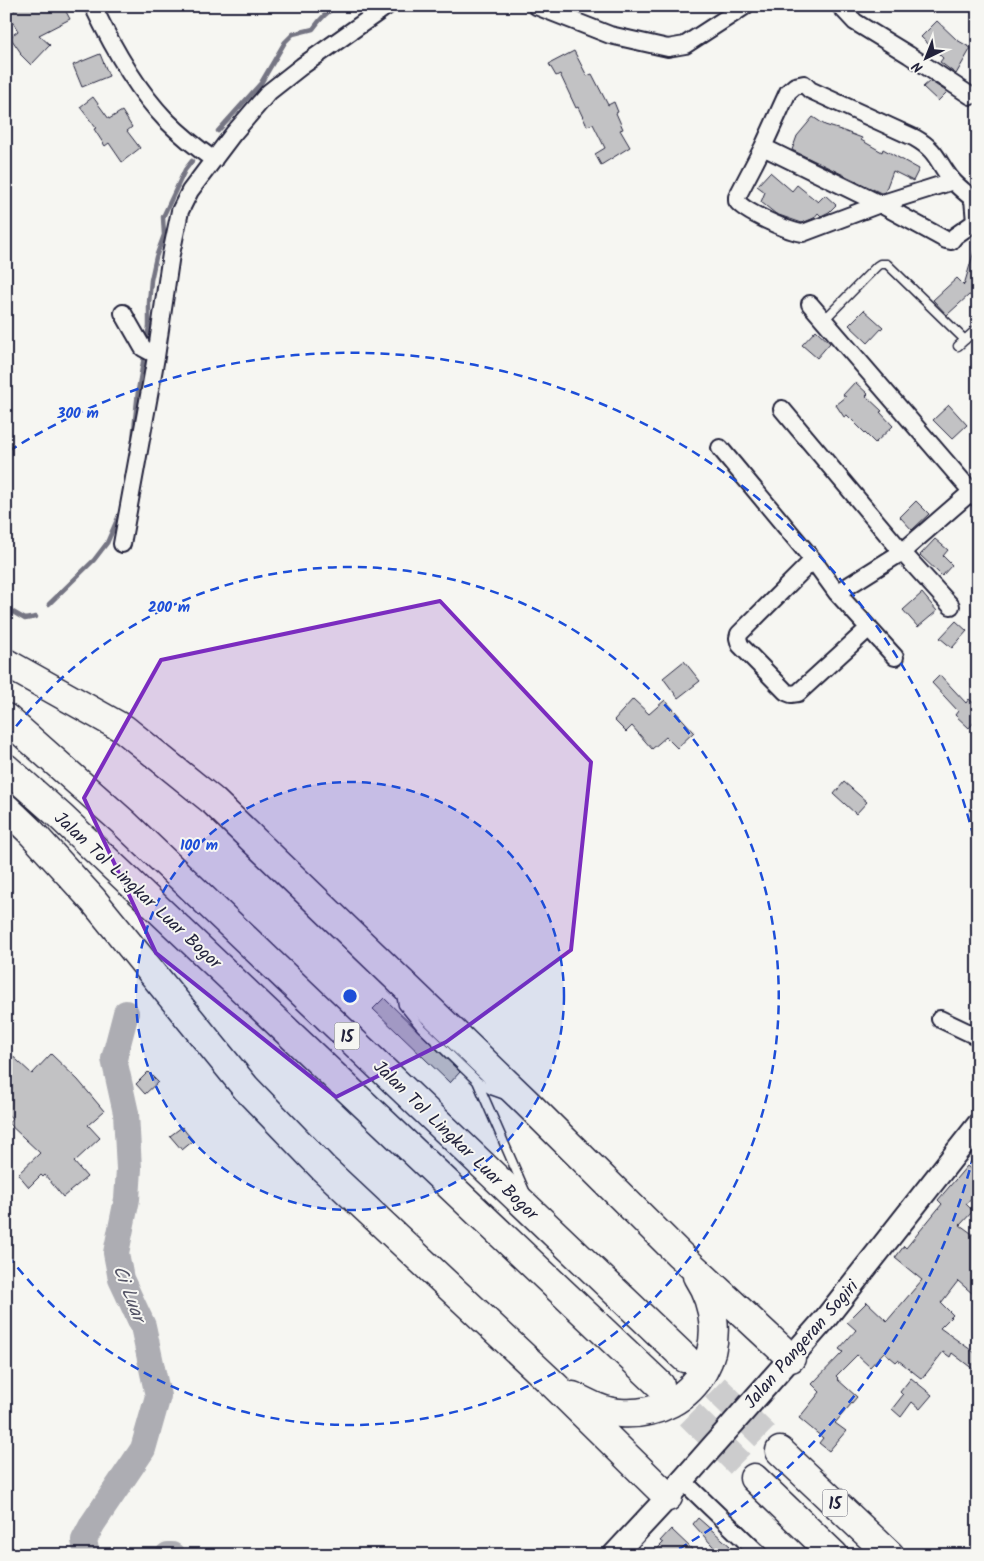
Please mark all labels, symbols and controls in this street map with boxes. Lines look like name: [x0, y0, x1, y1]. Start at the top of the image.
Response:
north arrow: [902, 32, 952, 82]
text: N: [907, 56, 929, 78]
text: 300 m: [56, 402, 99, 426]
text: 200 m: [148, 596, 190, 620]
street label: Jalan Tol Lingkar Luar Bogor: [46, 805, 228, 978]
text: 100 m: [180, 834, 218, 858]
centre of rings: [341, 987, 359, 1005]
road number: 15: [334, 1022, 360, 1050]
street label: Jalan Tol Lingkar Luar Bogor: [366, 1054, 545, 1229]
water label: Ci Luar: [104, 1261, 154, 1330]
street label: Jalan Pangeran Sogiri: [738, 1273, 867, 1416]
road number: 15: [822, 1490, 848, 1516]

